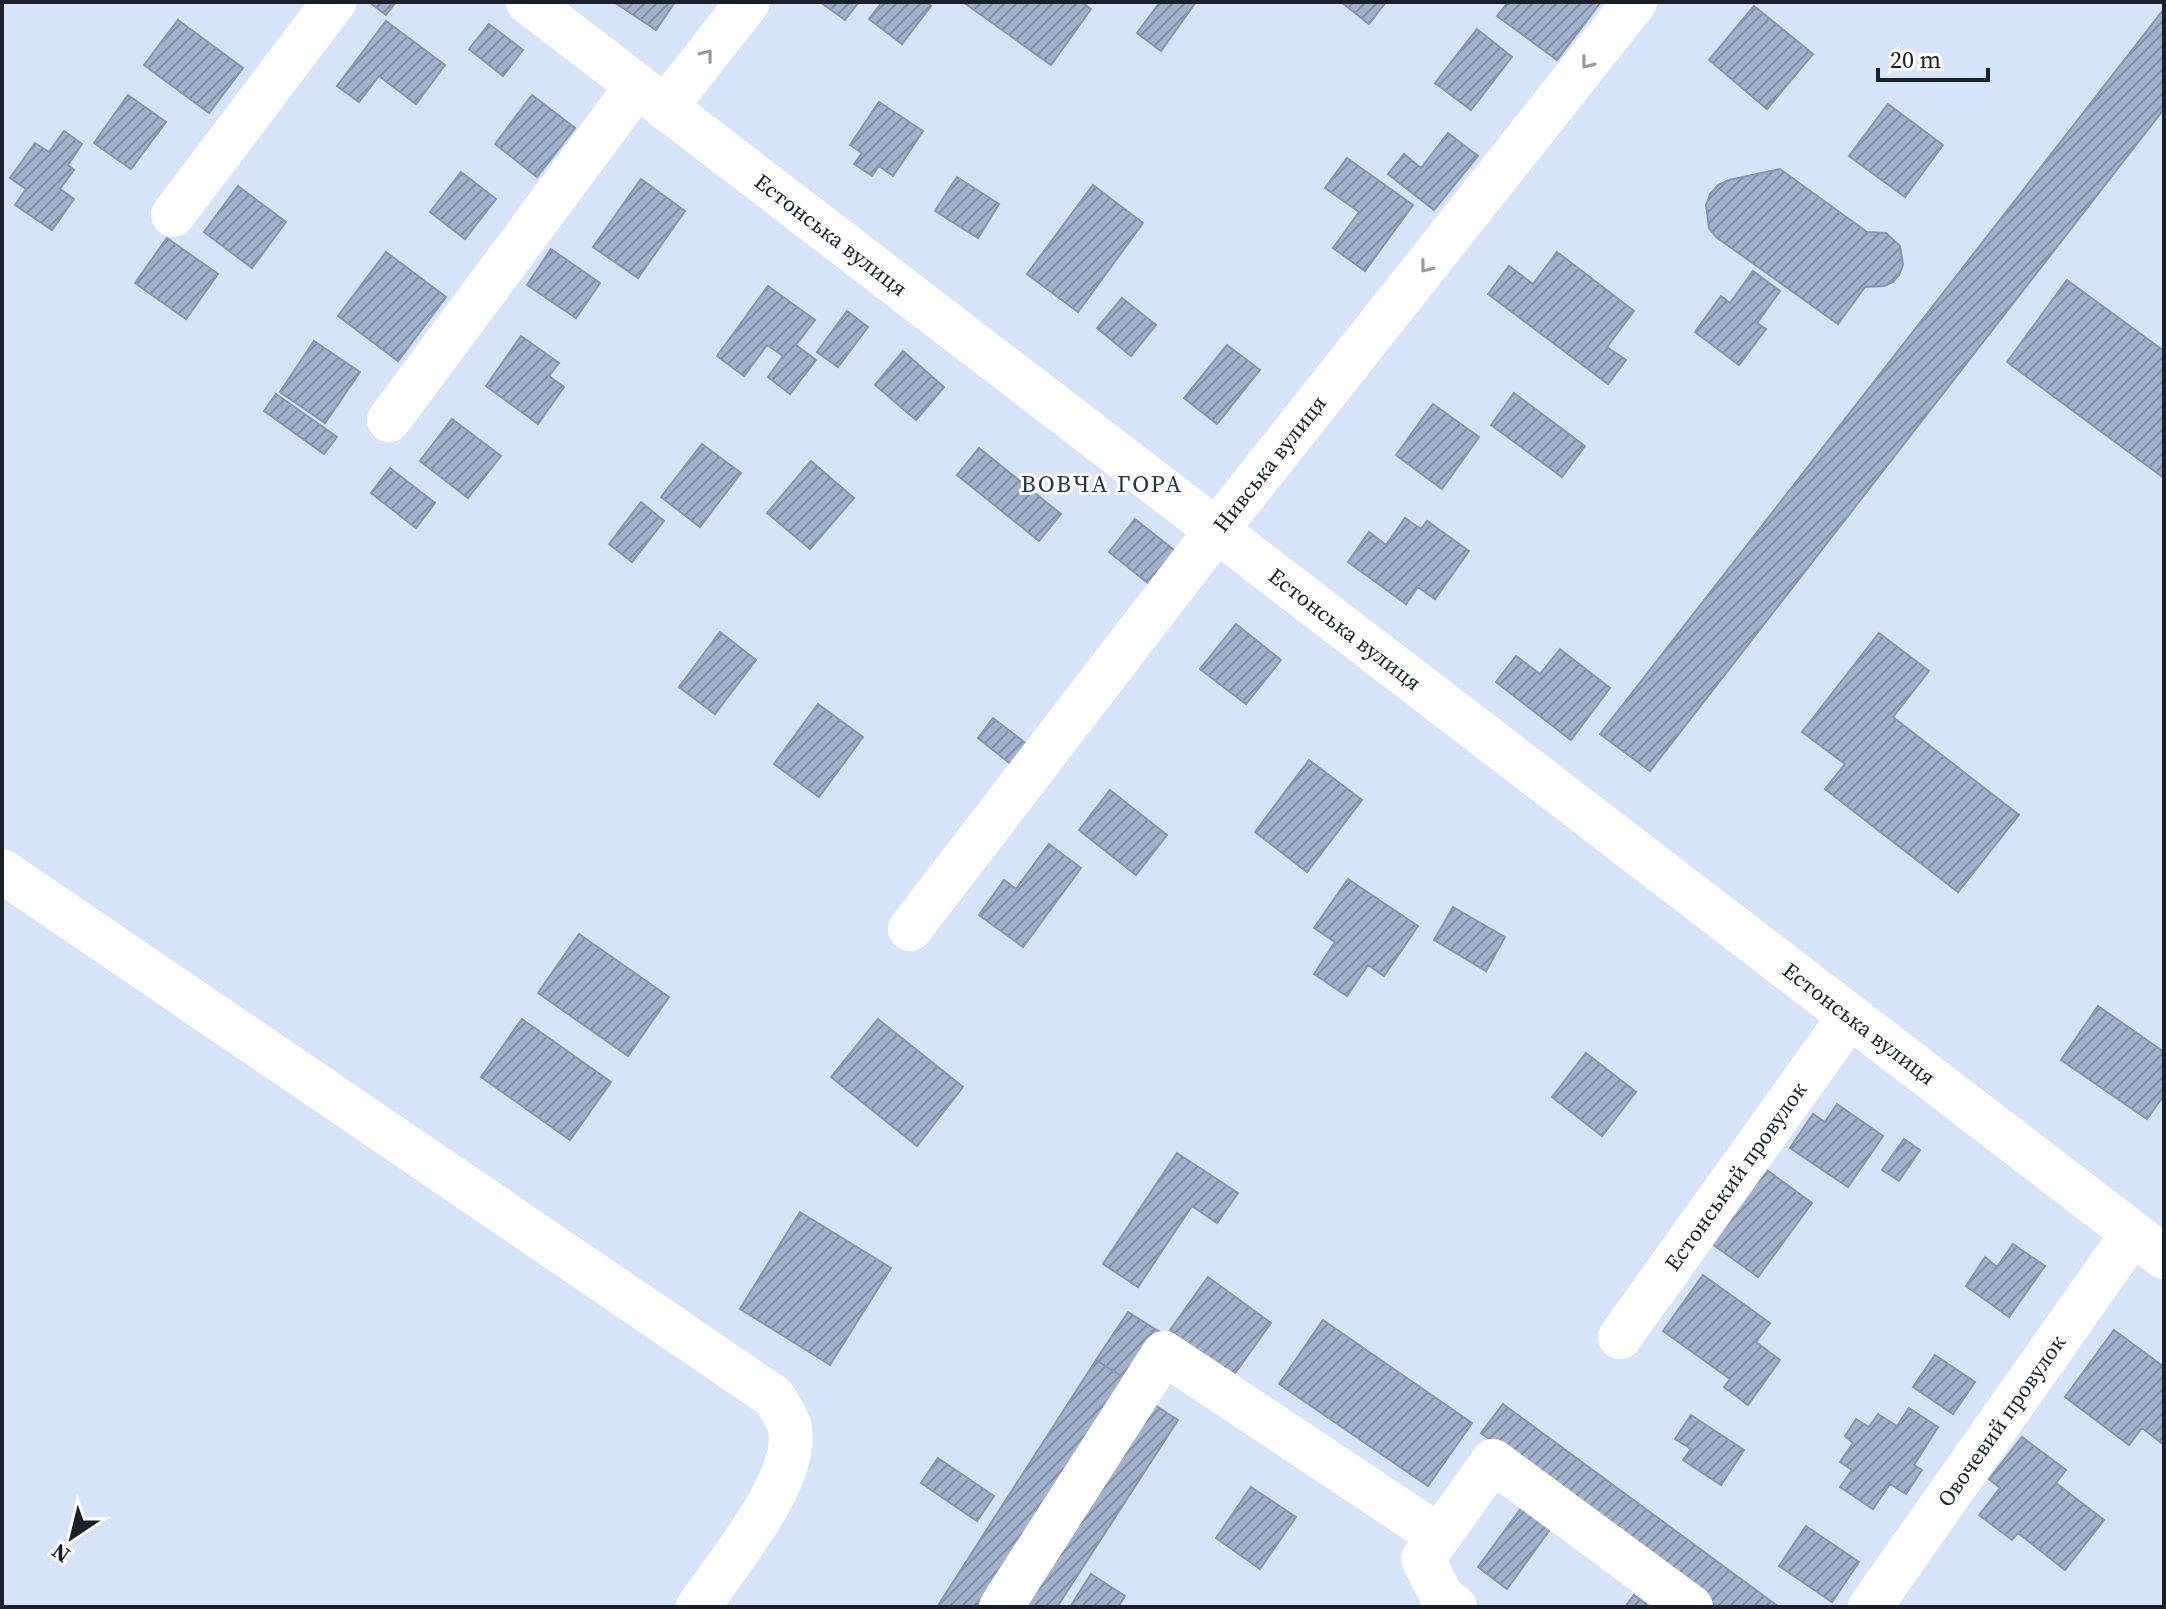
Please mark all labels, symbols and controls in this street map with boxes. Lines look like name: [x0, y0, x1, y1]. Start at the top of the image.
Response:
scale bar: [1878, 32, 1988, 82]
text: 20 m: [1890, 43, 1941, 76]
one-way arrow: [697, 50, 712, 64]
one-way arrow: [1582, 54, 1597, 68]
street label: Естонська вулиця: [748, 166, 914, 303]
one-way arrow: [1421, 258, 1435, 273]
street label: Нивська вулиця: [1206, 389, 1333, 538]
district label: ВОВЧА ГОРА: [1021, 467, 1183, 500]
street label: Естонська вулиця: [1263, 561, 1428, 697]
street label: Естонська вулиця: [1777, 955, 1942, 1092]
street label: Естонський провулок: [1657, 1076, 1813, 1277]
street label: Овочевий провулок: [1930, 1329, 2072, 1512]
north arrow: [32, 1497, 112, 1577]
text: N: [45, 1536, 76, 1570]

